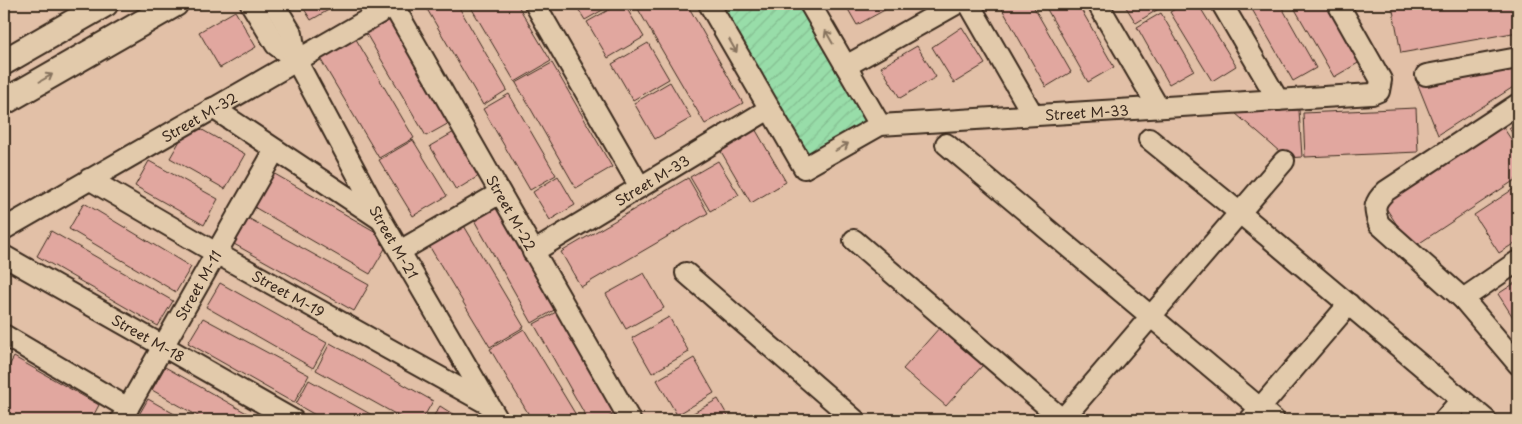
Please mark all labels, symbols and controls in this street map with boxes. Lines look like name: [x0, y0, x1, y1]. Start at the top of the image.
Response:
one-way arrow: [824, 31, 834, 45]
one-way arrow: [729, 38, 739, 53]
one-way arrow: [38, 73, 53, 82]
street label: Street M-32: [157, 87, 241, 147]
street label: Street M-33: [1044, 99, 1129, 125]
one-way arrow: [834, 141, 848, 151]
street label: Street M-33: [611, 149, 693, 211]
street label: Street M-22: [482, 171, 542, 254]
street label: Street M-21: [365, 201, 424, 282]
street label: Street M-11: [169, 246, 226, 324]
street label: Street M-19: [248, 265, 329, 322]
street label: Street M-18: [108, 309, 189, 367]

